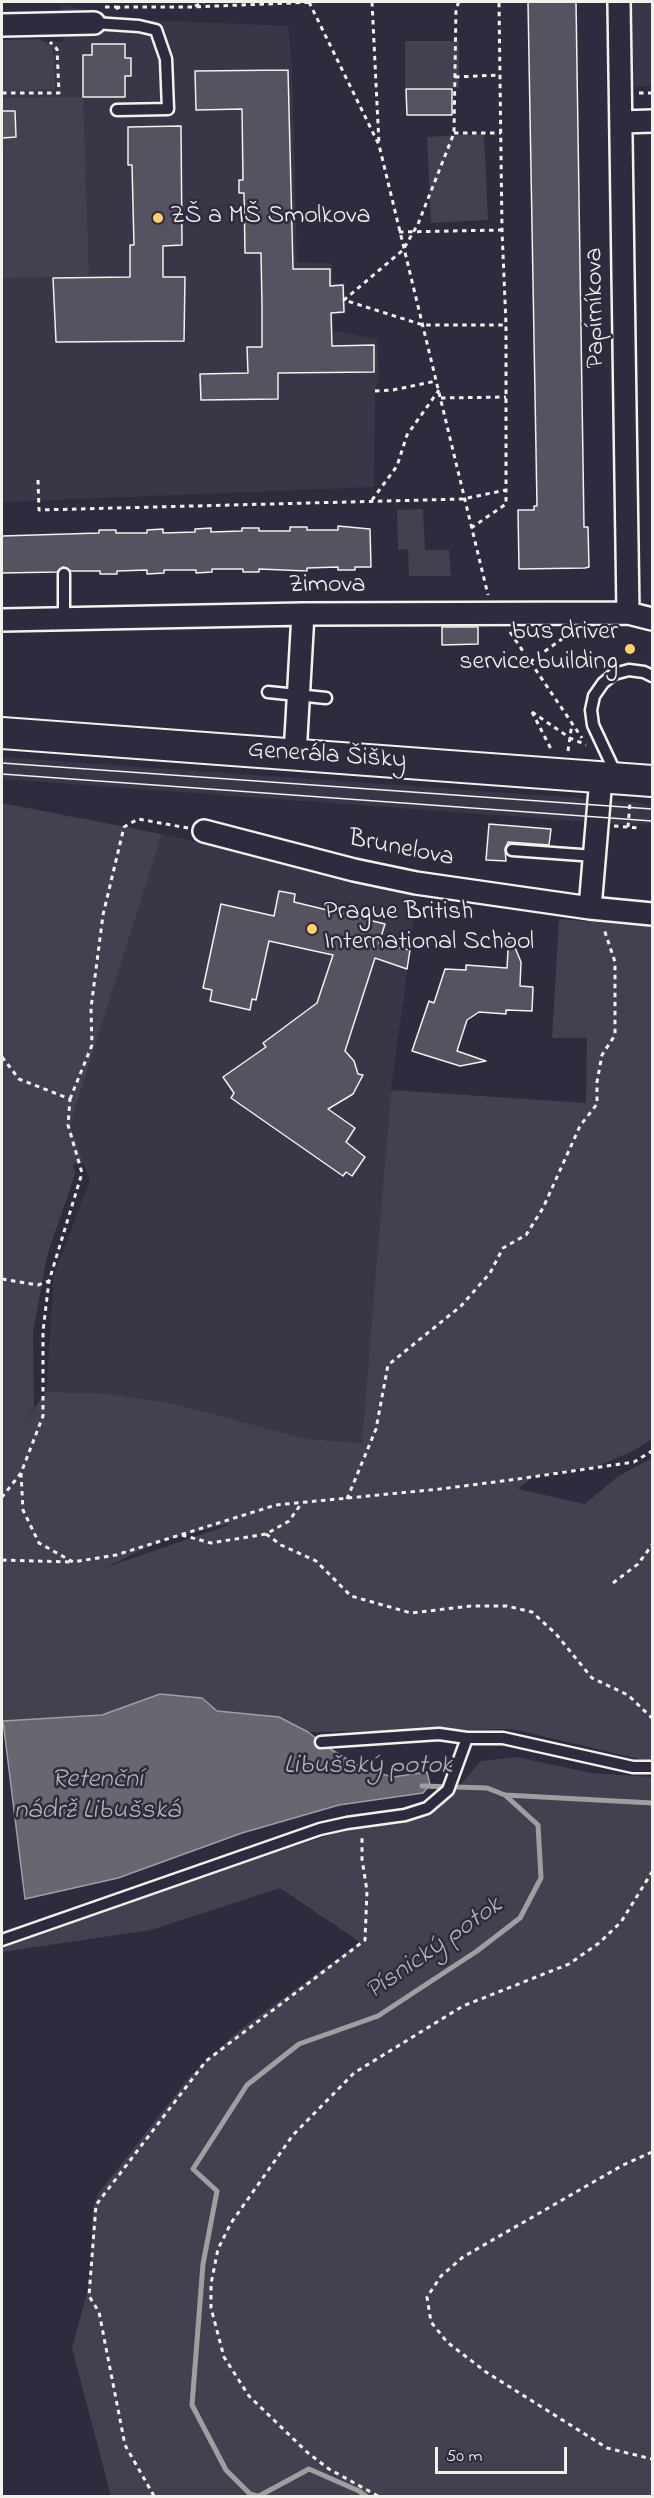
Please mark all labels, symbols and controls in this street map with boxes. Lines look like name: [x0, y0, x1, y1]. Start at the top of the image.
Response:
place label: ZŠ a MŠ Smolkova: [170, 202, 370, 234]
marker: ZŠ a MŠ Smolkova: [151, 211, 165, 225]
street label: Papírníkova: [580, 247, 614, 369]
street label: Zimova: [288, 571, 366, 603]
place label: bus driver service building: [459, 618, 618, 680]
marker: bus driver service building: [623, 642, 637, 656]
street label: Generála Šišky: [247, 736, 407, 778]
street label: Brunelova: [346, 824, 456, 876]
place label: Prague British International School: [324, 898, 534, 960]
marker: Prague British International School: [305, 922, 319, 936]
water label: Libušský potok: [284, 1752, 452, 1784]
water label: Retenční nádrž Libušská: [14, 1766, 180, 1829]
water label: Písnický potok: [360, 1891, 510, 2009]
scale bar: [438, 2435, 570, 2473]
text: 50 m: [446, 2444, 483, 2470]

